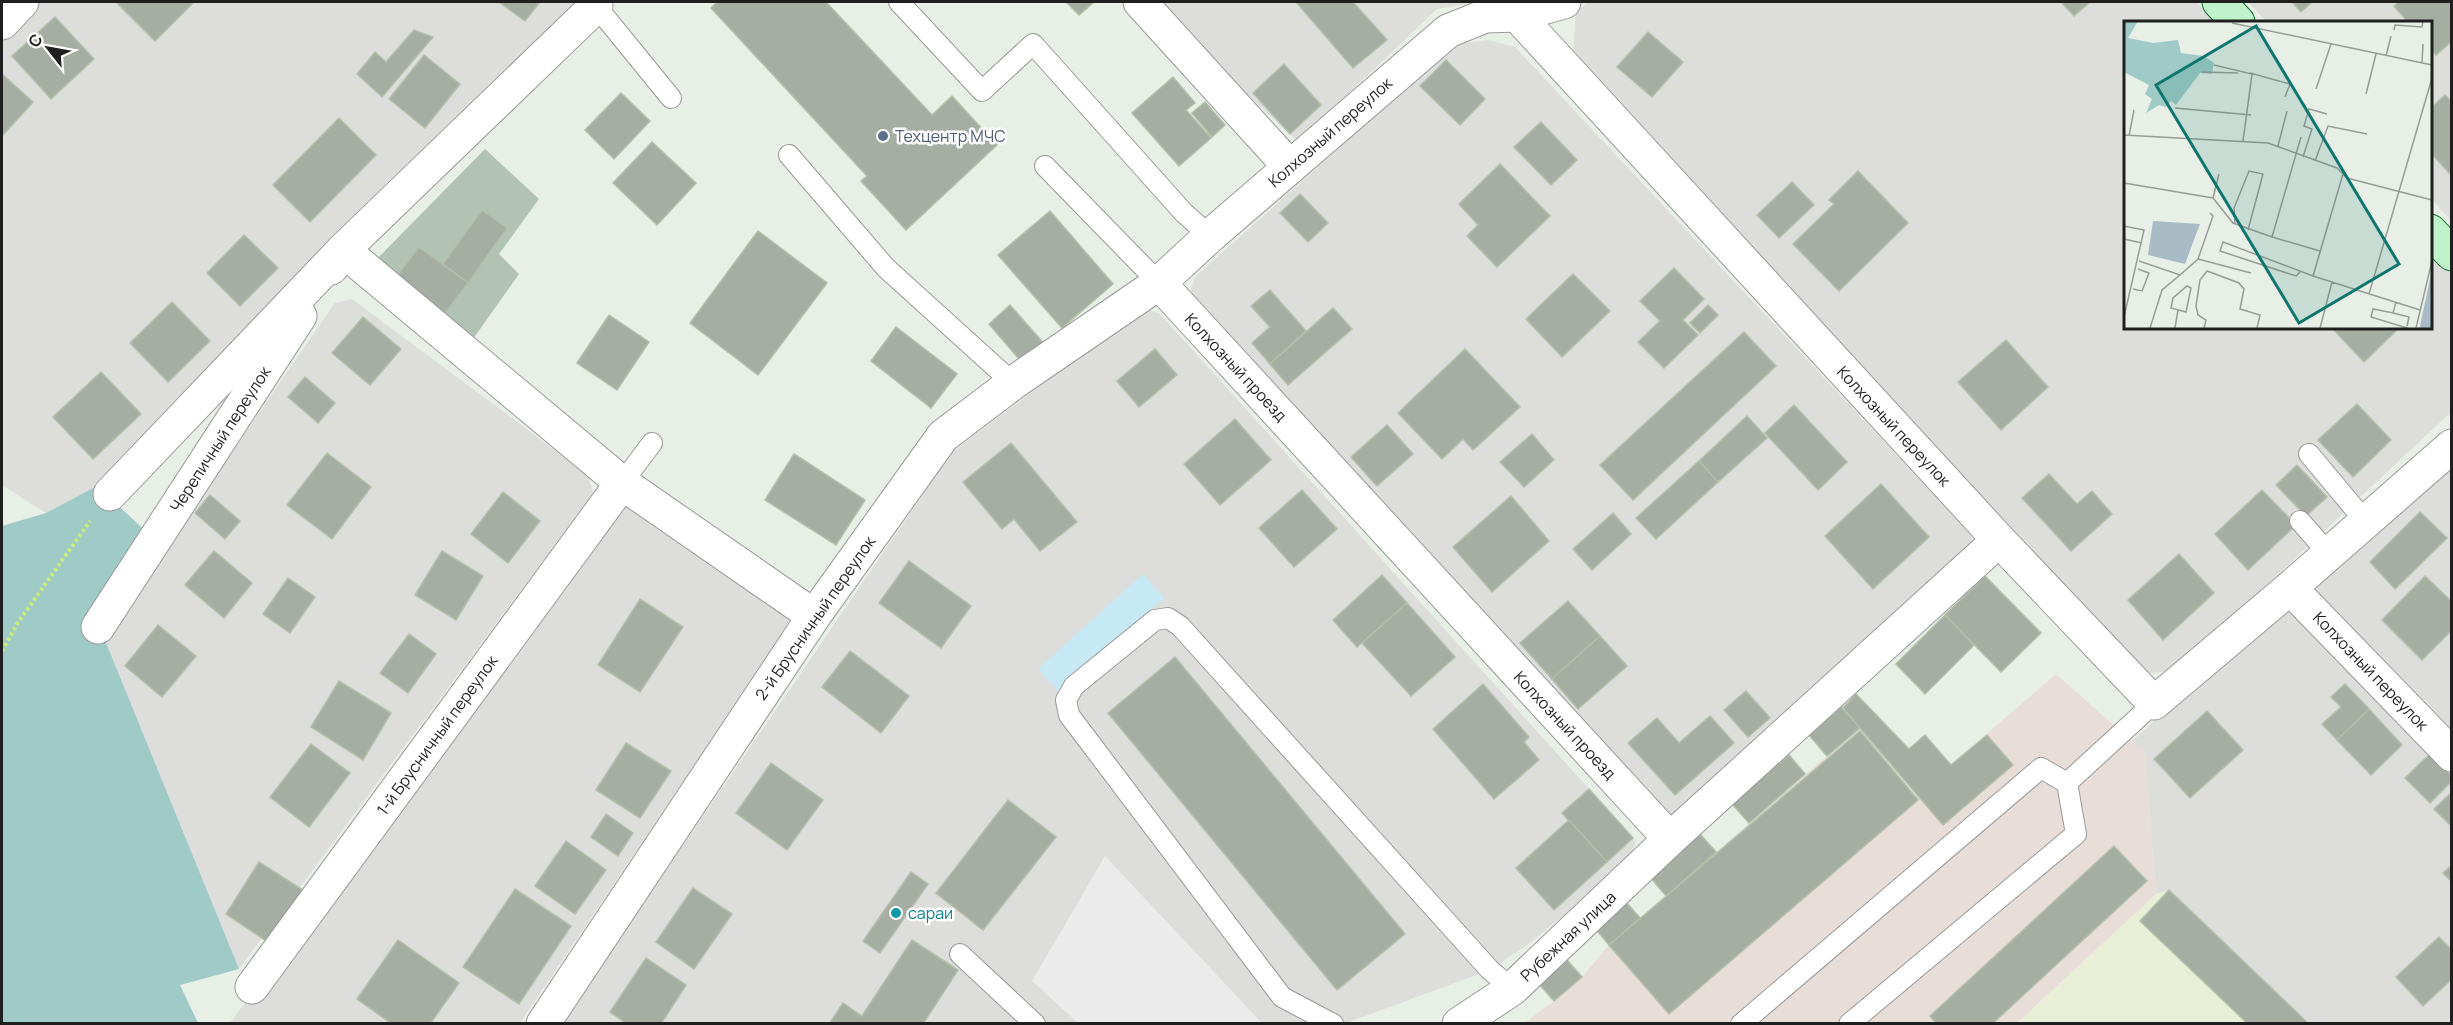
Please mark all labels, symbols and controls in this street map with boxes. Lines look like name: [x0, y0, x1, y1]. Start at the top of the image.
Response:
north arrow: [18, 18, 78, 78]
inset map: [2124, 21, 2432, 328]
text: С: [23, 29, 48, 51]
street label: Колхозный переулок: [1263, 71, 1397, 192]
place label: Техцентр МЧС: [895, 125, 1006, 147]
marker: Техцентр МЧС: [876, 129, 890, 143]
street label: Колхозный проезд: [1180, 308, 1292, 426]
street label: Черепичный переулок: [165, 361, 276, 516]
street label: Колхозный переулок: [1832, 361, 1956, 492]
street label: 2-й Брусничный переулок: [750, 531, 881, 704]
street label: Колхозный переулок: [2308, 607, 2434, 736]
street label: 1-й Брусничный переулок: [371, 650, 503, 819]
street label: Колхозный проезд: [1509, 666, 1621, 784]
street label: Рубежная улица: [1515, 886, 1621, 986]
place label: сараи: [908, 902, 953, 924]
marker: сараи: [889, 906, 903, 920]

